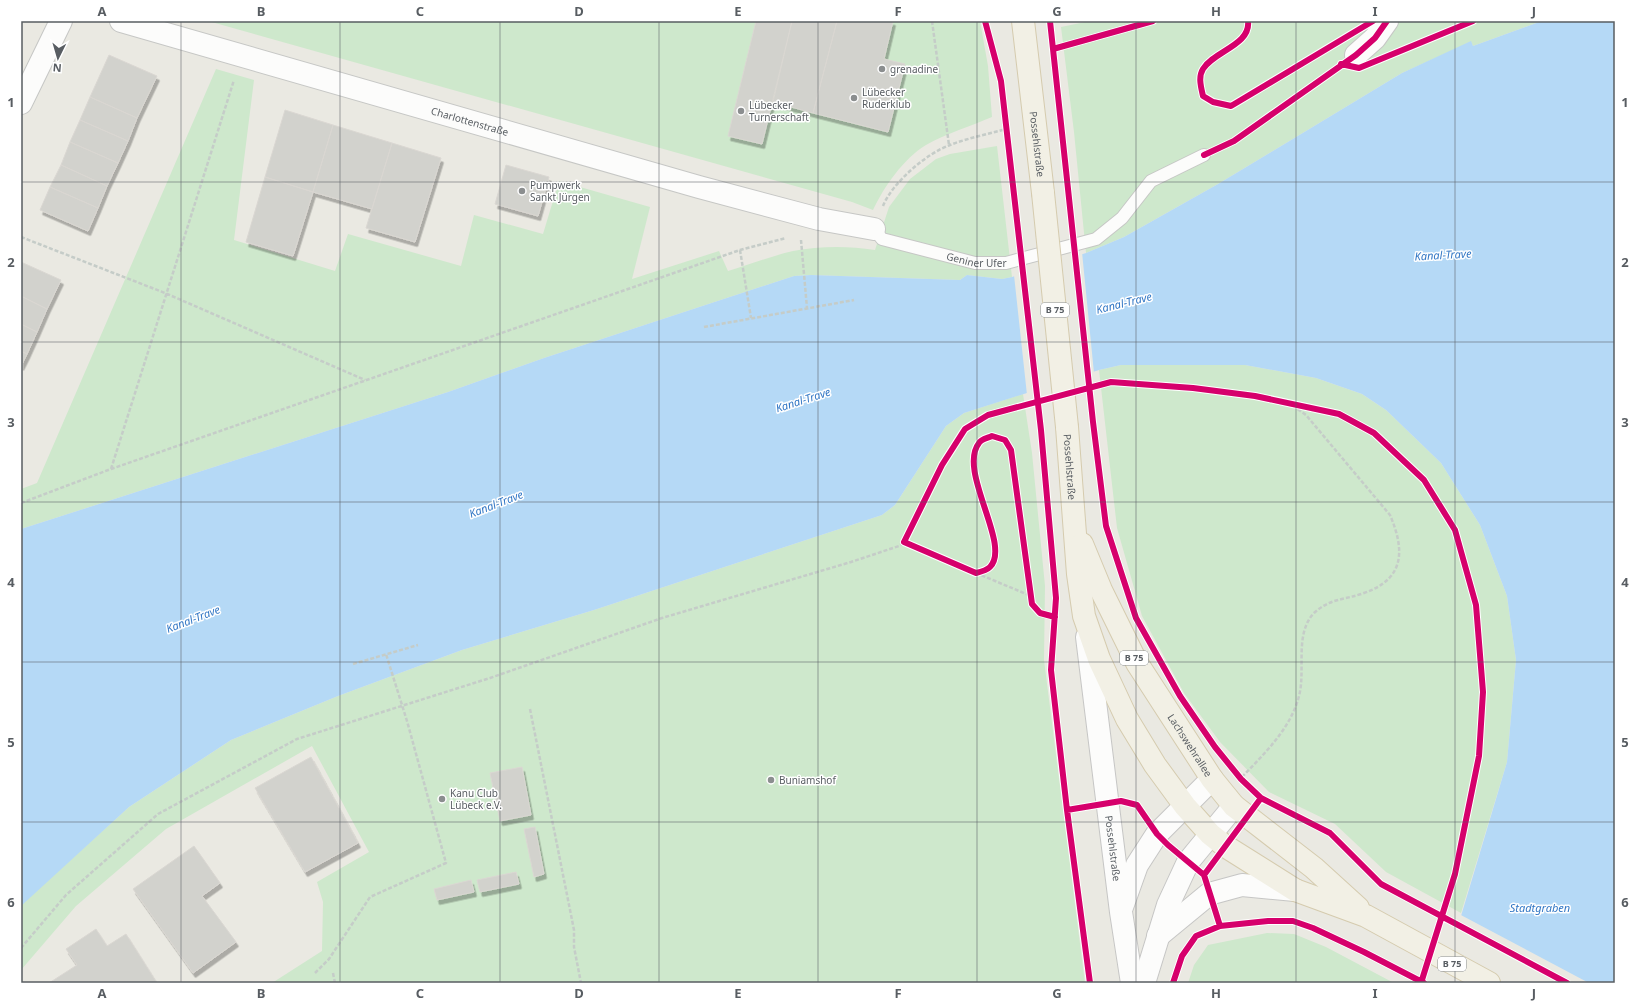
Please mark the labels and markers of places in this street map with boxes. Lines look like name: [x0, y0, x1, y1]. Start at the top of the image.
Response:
place label: grenadine: [890, 62, 938, 76]
marker: grenadine: [877, 64, 887, 74]
place label: Lübecker Ruderklub: [862, 85, 911, 111]
marker: Lübecker Ruderklub: [849, 93, 859, 103]
place label: Lübecker Turnerschaft: [749, 98, 809, 124]
marker: Lübecker Turnerschaft: [736, 106, 746, 116]
place label: Pumpwerk Sankt Jürgen: [530, 178, 590, 204]
marker: Pumpwerk Sankt Jürgen: [517, 186, 527, 196]
place label: Buniamshof: [779, 773, 836, 787]
marker: Buniamshof: [766, 775, 776, 785]
place label: Kanu Club Lübeck e.V.: [450, 786, 502, 812]
marker: Kanu Club Lübeck e.V.: [437, 794, 447, 804]

